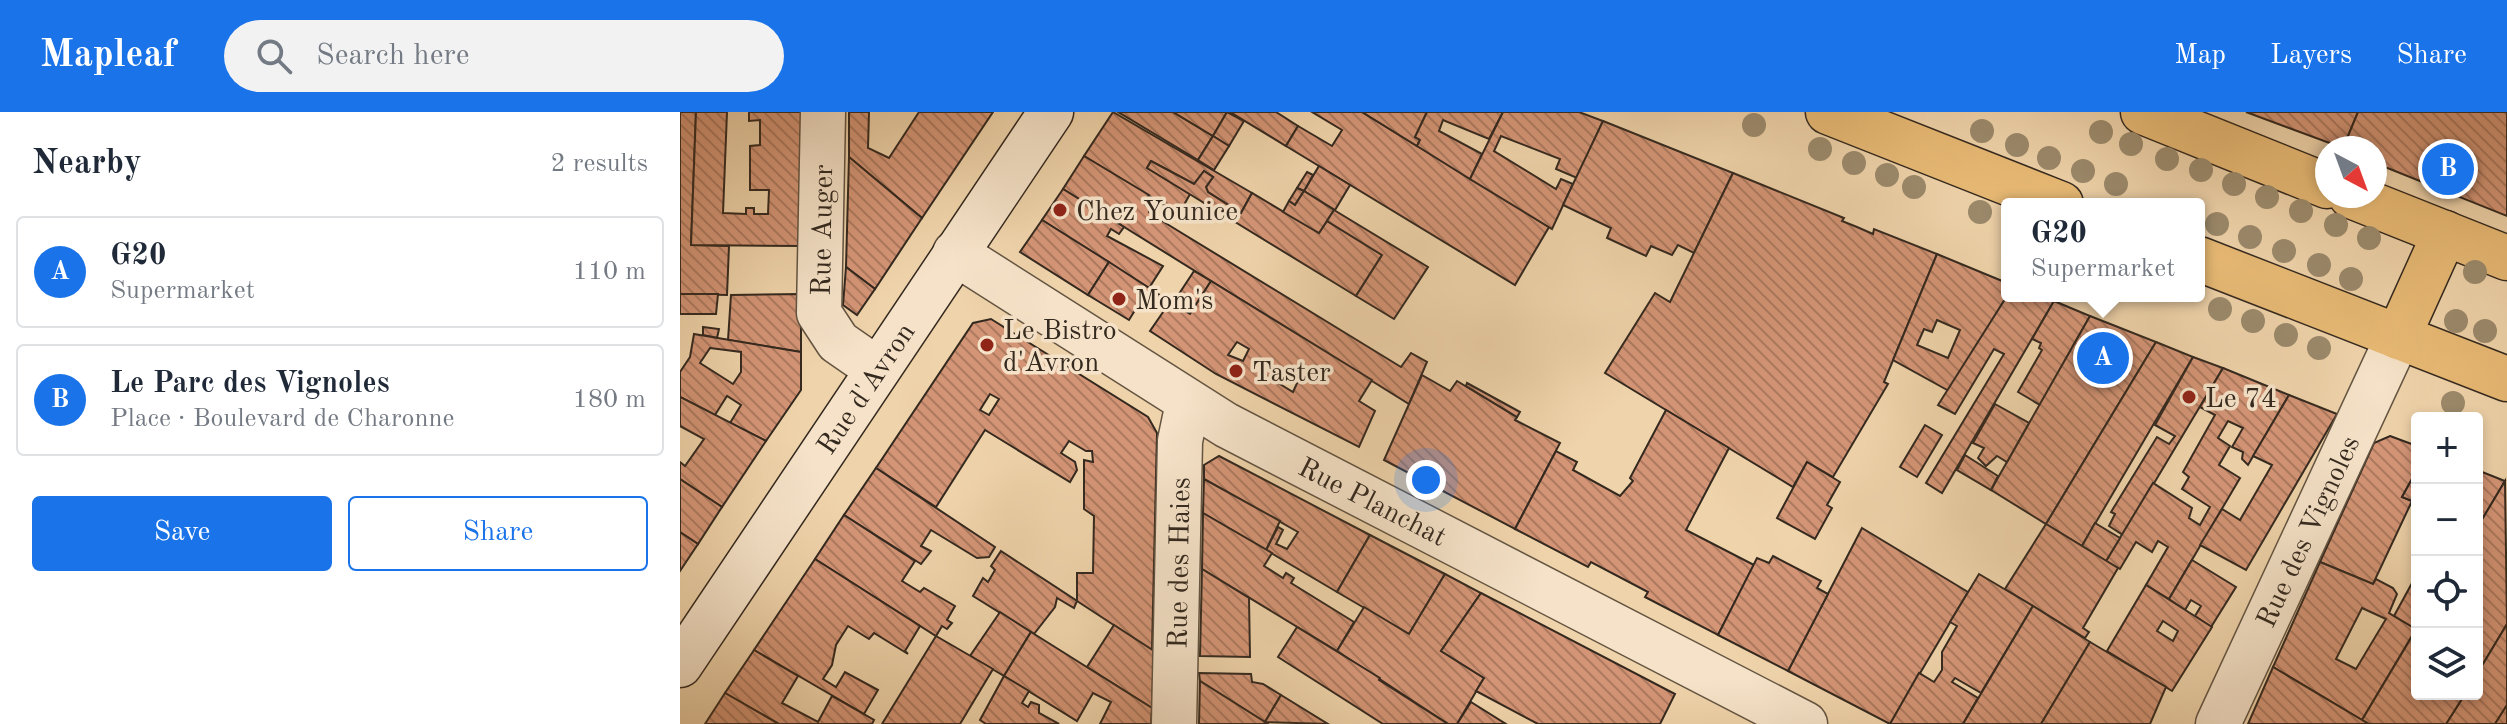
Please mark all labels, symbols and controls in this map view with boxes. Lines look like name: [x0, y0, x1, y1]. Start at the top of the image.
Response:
search box: [224, 20, 784, 92]
icon: search: [252, 34, 296, 78]
text: Mapleaf: [40, 37, 176, 75]
text: Search here: [316, 41, 470, 71]
text: Map: [2174, 42, 2226, 70]
text: Layers: [2270, 42, 2352, 70]
text: Share: [2396, 42, 2467, 70]
north arrow: [2315, 136, 2387, 208]
pin: B: [2422, 139, 2474, 199]
text: Nearby: [32, 147, 142, 181]
text: 2 results: [550, 151, 648, 177]
street label: Rue Auger: [809, 164, 839, 296]
popup: [2001, 198, 2205, 302]
place label: Chez Younice: [1076, 199, 1238, 227]
marker: Chez Younice: [1051, 201, 1069, 219]
text: G20: [2031, 219, 2087, 249]
text: G20: [110, 241, 166, 271]
text: Supermarket: [2031, 256, 2175, 282]
text: A: [50, 259, 70, 285]
text: 110 m: [573, 259, 646, 285]
text: Supermarket: [110, 278, 255, 304]
place label: Mom's: [1135, 288, 1213, 316]
marker: Mom's: [1110, 290, 1128, 308]
place label: Le Bistro d'Avron: [1003, 318, 1117, 378]
street label: Rue d'Avron: [813, 319, 922, 461]
pin: A: [2077, 328, 2129, 388]
marker: Le Bistro d'Avron: [978, 336, 996, 354]
place label: Taster: [1252, 360, 1331, 388]
marker: Taster: [1227, 362, 1245, 380]
text: Le Parc des Vignoles: [110, 369, 390, 399]
place label: Le 74: [2205, 386, 2277, 414]
text: B: [51, 387, 69, 413]
text: 180 m: [573, 387, 646, 413]
marker: Le 74: [2180, 388, 2198, 406]
text: Place · Boulevard de Charonne: [110, 406, 455, 432]
map controls: [2411, 412, 2483, 700]
button: +: [2411, 412, 2483, 484]
street label: Rue des Vignoles: [2253, 432, 2366, 632]
street label: Rue Planchat: [1293, 454, 1450, 553]
your location: [1406, 460, 1446, 500]
street label: Rue des Haies: [1166, 477, 1196, 649]
button: −: [2411, 484, 2483, 556]
button: Save: [32, 496, 332, 571]
button: Share: [348, 496, 648, 571]
button: locate: [2411, 556, 2483, 628]
button: layers: [2411, 628, 2483, 700]

